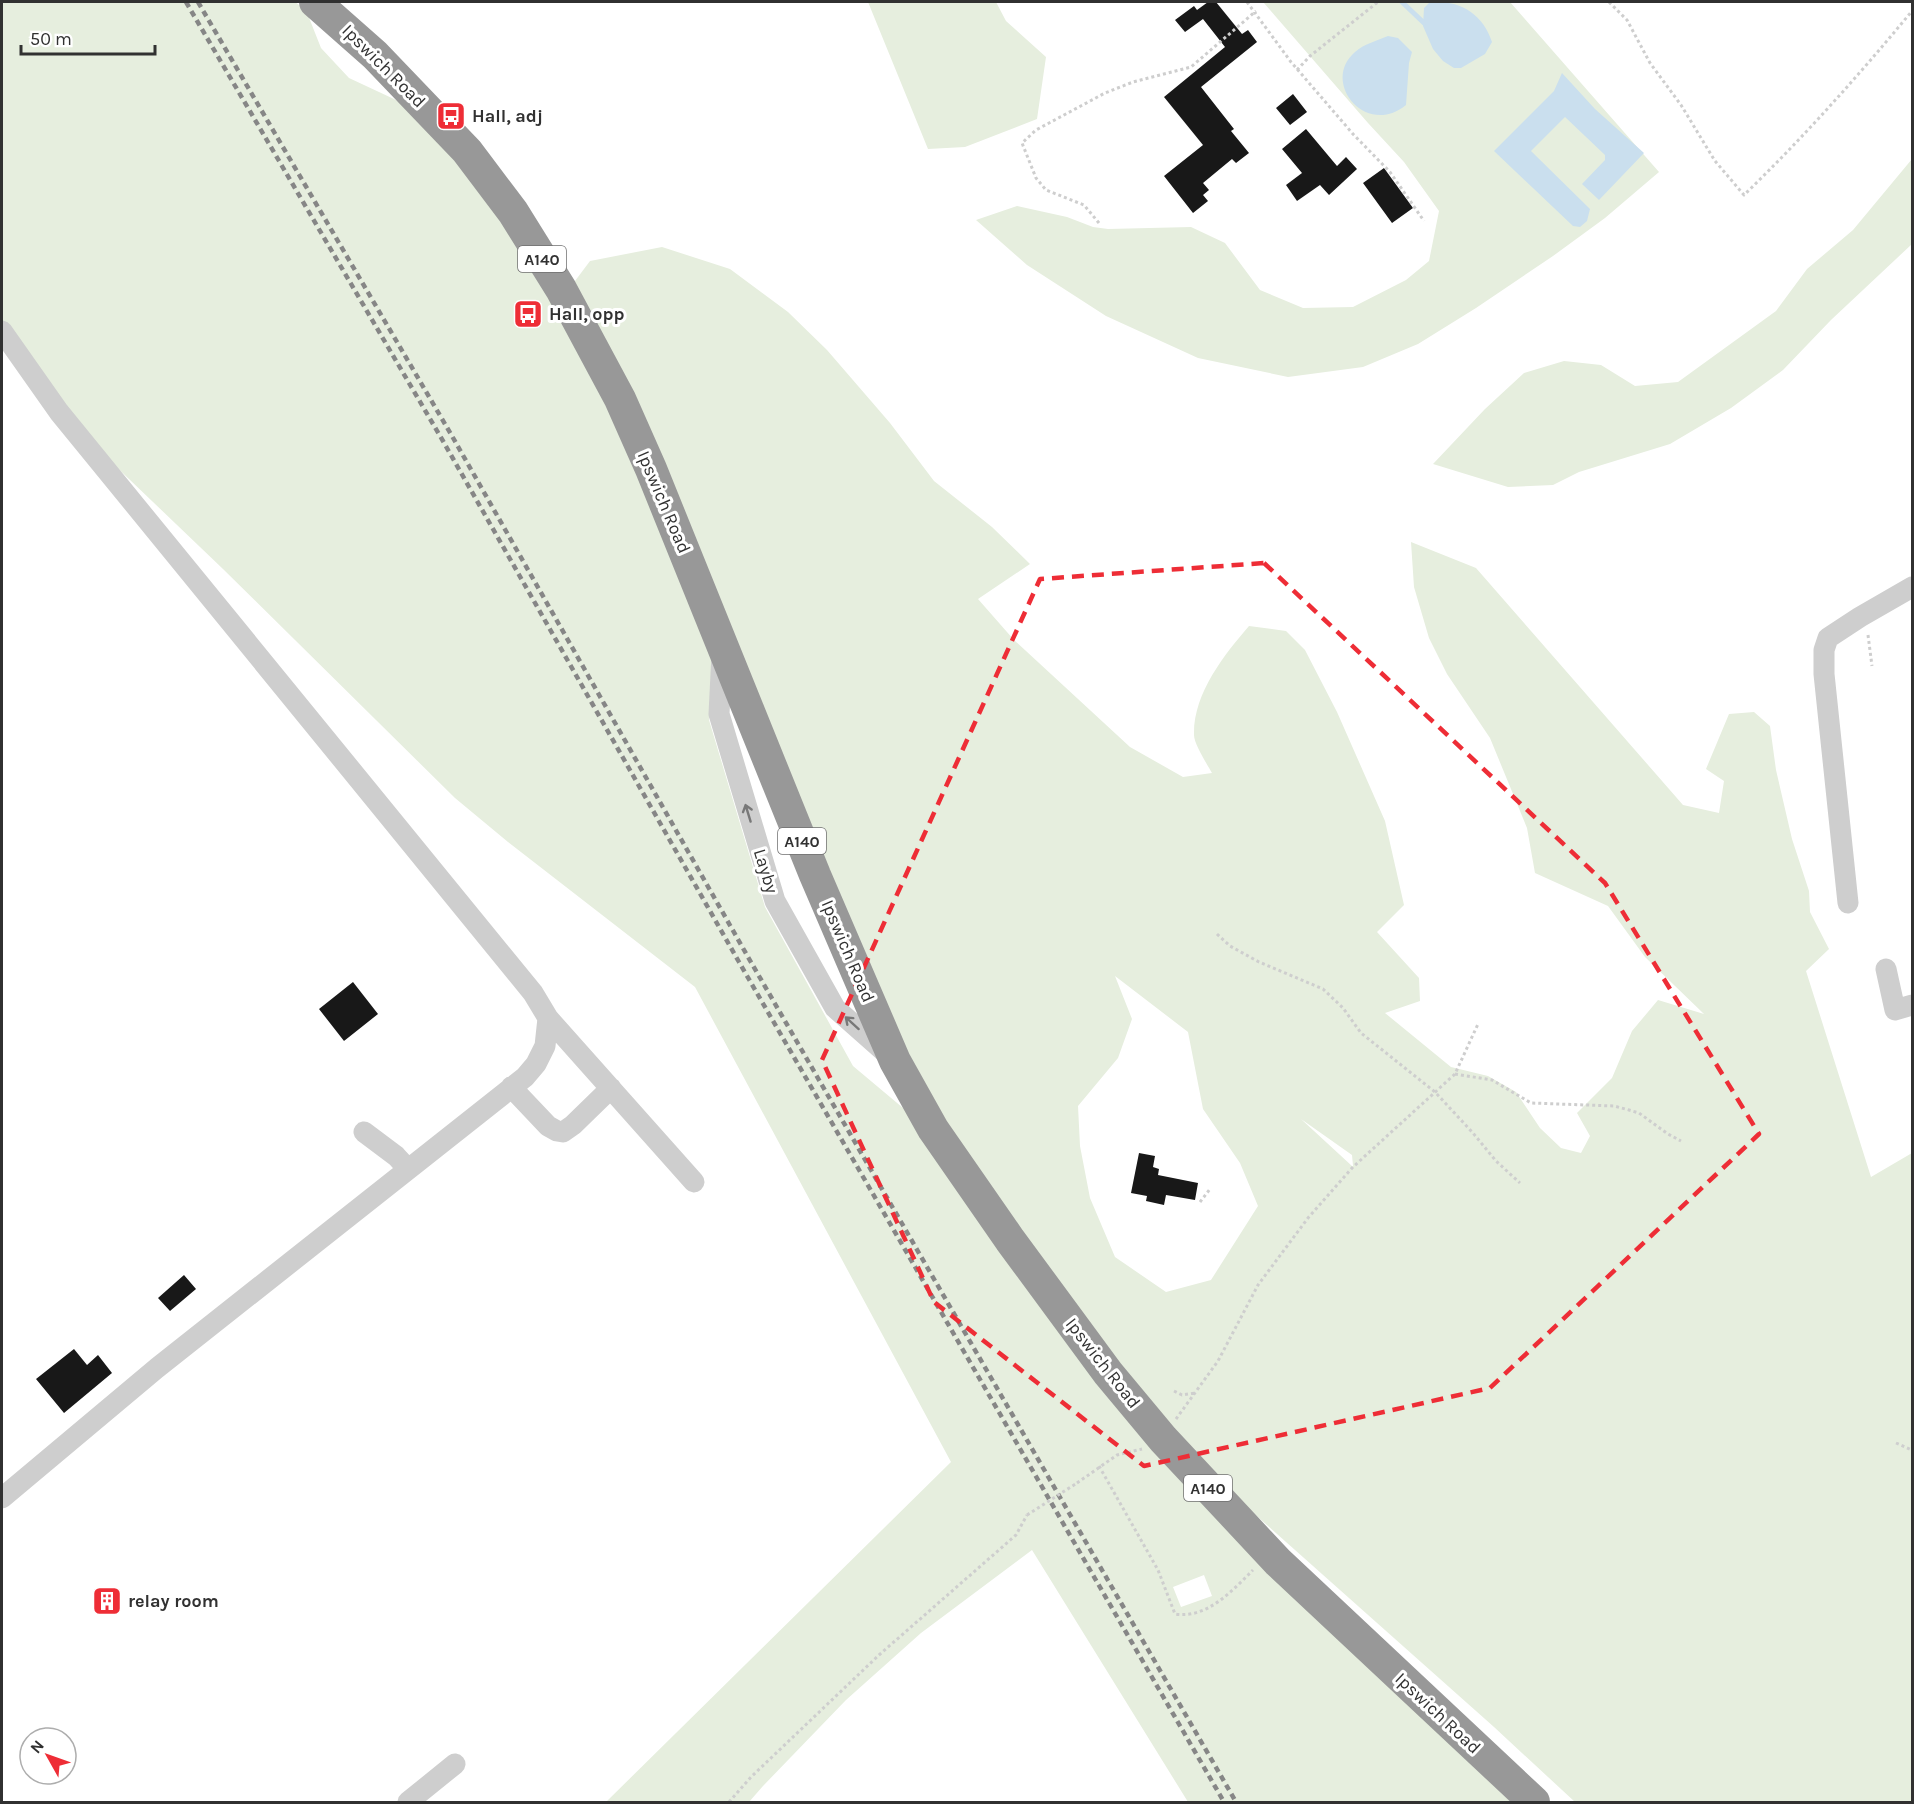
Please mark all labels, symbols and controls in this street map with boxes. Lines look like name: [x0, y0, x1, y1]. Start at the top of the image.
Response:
scale bar: [21, 18, 154, 56]
street label: Ipswich Road: [338, 20, 430, 112]
text: 50 m: [30, 28, 72, 50]
bus stop icon: Hall, adj: [435, 100, 467, 132]
place label: Hall, adj: [472, 105, 543, 127]
road number: A140: [518, 246, 566, 272]
bus stop icon: Hall, opp: [512, 298, 544, 330]
place label: Hall, opp: [549, 303, 624, 325]
street label: Ipswich Road: [633, 447, 695, 557]
one-way arrow: [742, 804, 753, 823]
road number: A140: [778, 828, 826, 854]
street label: Layby: [749, 846, 783, 897]
street label: Ipswich Road: [817, 896, 879, 1006]
one-way arrow: [845, 1016, 860, 1030]
street label: Ipswich Road: [1061, 1313, 1145, 1413]
road number: A140: [1184, 1475, 1232, 1501]
building icon: relay room: [91, 1585, 123, 1617]
place label: relay room: [128, 1590, 219, 1612]
street label: Ipswich Road: [1391, 1668, 1485, 1758]
north arrow: [18, 1726, 78, 1786]
text: N: [26, 1736, 48, 1757]

